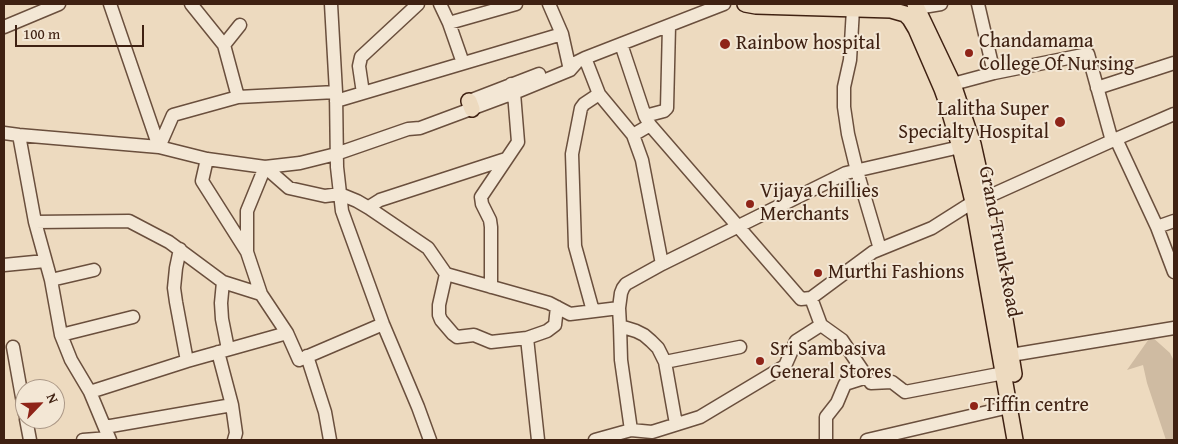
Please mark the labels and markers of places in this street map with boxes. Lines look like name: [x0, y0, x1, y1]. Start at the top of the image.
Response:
place label: Chandamama College Of Nursing: [979, 30, 1134, 77]
place label: Rainbow hospital: [736, 32, 881, 56]
marker: Rainbow hospital: [718, 37, 732, 51]
marker: Chandamama College Of Nursing: [963, 47, 975, 59]
place label: Lalitha Super Specialty Hospital: [898, 98, 1049, 145]
marker: Lalitha Super Specialty Hospital: [1053, 115, 1067, 129]
place label: Vijaya Chillies Merchants: [760, 180, 879, 227]
marker: Vijaya Chillies Merchants: [744, 198, 756, 210]
place label: Murthi Fashions: [828, 261, 964, 285]
marker: Murthi Fashions: [812, 267, 824, 279]
place label: Sri Sambasiva General Stores: [770, 338, 892, 385]
marker: Sri Sambasiva General Stores: [754, 355, 766, 367]
place label: Tiffin centre: [984, 394, 1089, 418]
marker: Tiffin centre: [968, 400, 980, 412]

